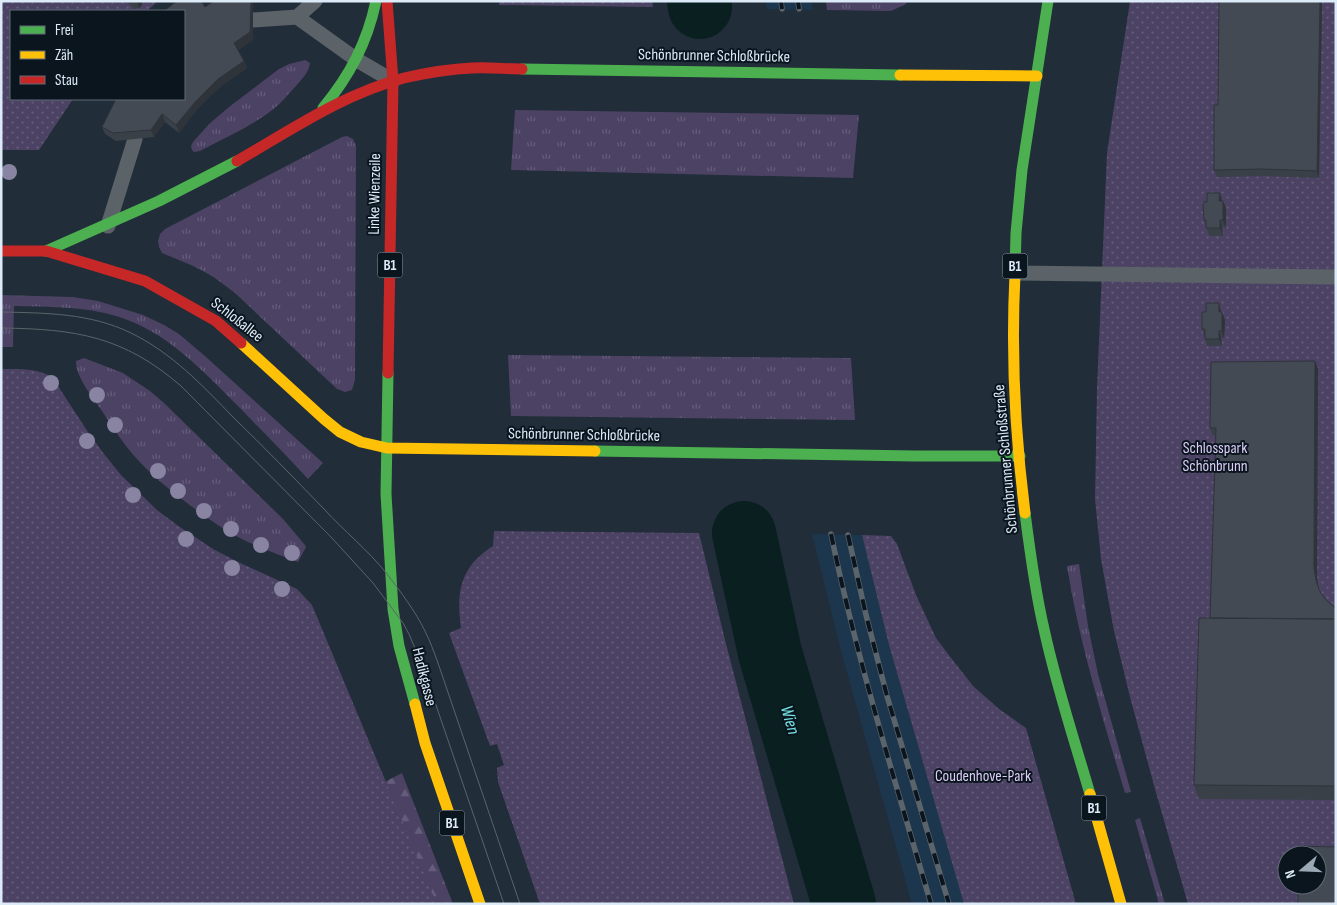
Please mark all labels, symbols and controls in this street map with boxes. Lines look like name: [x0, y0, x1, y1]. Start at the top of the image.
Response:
legend: [10, 10, 185, 100]
text: Frei: [55, 21, 74, 40]
street label: Schönbrunner Schloßbrücke: [638, 45, 790, 67]
text: Zäh: [55, 46, 73, 65]
text: Stau: [55, 71, 78, 90]
street label: Linke Wienzeile: [365, 153, 385, 235]
road number: B1: [378, 252, 402, 278]
road number: B1: [1002, 254, 1028, 278]
street label: Schloßallee: [207, 294, 267, 346]
street label: Schönbrunner Schloßstraße: [990, 384, 1022, 534]
street label: Schönbrunner Schloßbrücke: [508, 424, 660, 446]
park label: Schlosspark Schönbrunn: [1182, 439, 1248, 476]
street label: Hadikgasse: [408, 646, 440, 708]
water label: Wien: [776, 703, 804, 737]
park label: Coudenhove-Park: [935, 767, 1031, 786]
road number: B1: [1082, 796, 1106, 820]
road number: B1: [440, 810, 464, 836]
north arrow: [1277, 845, 1327, 895]
text: N: [1281, 868, 1299, 880]

